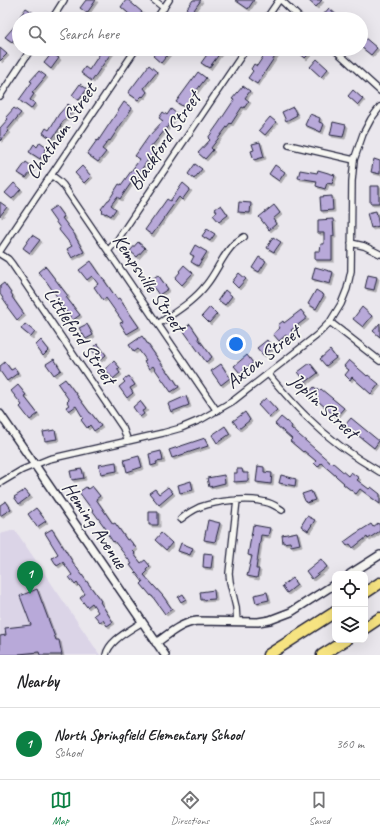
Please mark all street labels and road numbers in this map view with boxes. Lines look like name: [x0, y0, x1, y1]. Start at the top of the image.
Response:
street label: Chatham Street: [20, 76, 104, 184]
street label: Blackford Street: [122, 84, 208, 195]
street label: Kempsville Street: [107, 229, 193, 340]
street label: Littleford Street: [38, 283, 124, 392]
street label: Axton Street: [221, 318, 308, 394]
street label: Joplin Street: [284, 367, 366, 446]
street label: Heming Avenue: [57, 477, 134, 575]

